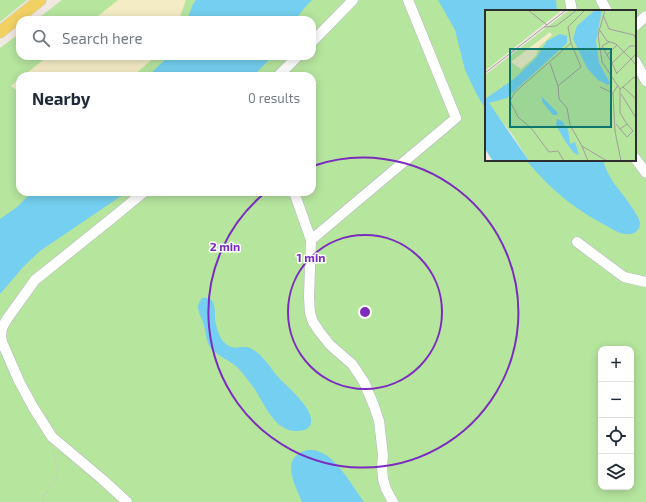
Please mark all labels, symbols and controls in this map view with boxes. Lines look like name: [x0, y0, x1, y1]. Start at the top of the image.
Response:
inset map: [485, 10, 636, 161]
search box: [16, 16, 316, 60]
icon: search: [30, 27, 52, 49]
text: Search here: [62, 29, 143, 47]
text: Nearby: [32, 88, 90, 108]
text: 0 results: [248, 90, 300, 106]
text: 2 min: [210, 239, 240, 253]
text: 1 min: [297, 250, 325, 264]
centre of rings: [358, 305, 372, 319]
map controls: [598, 346, 634, 490]
button: +: [598, 346, 634, 382]
button: −: [598, 382, 634, 418]
button: locate: [598, 418, 634, 454]
button: layers: [598, 454, 634, 490]

